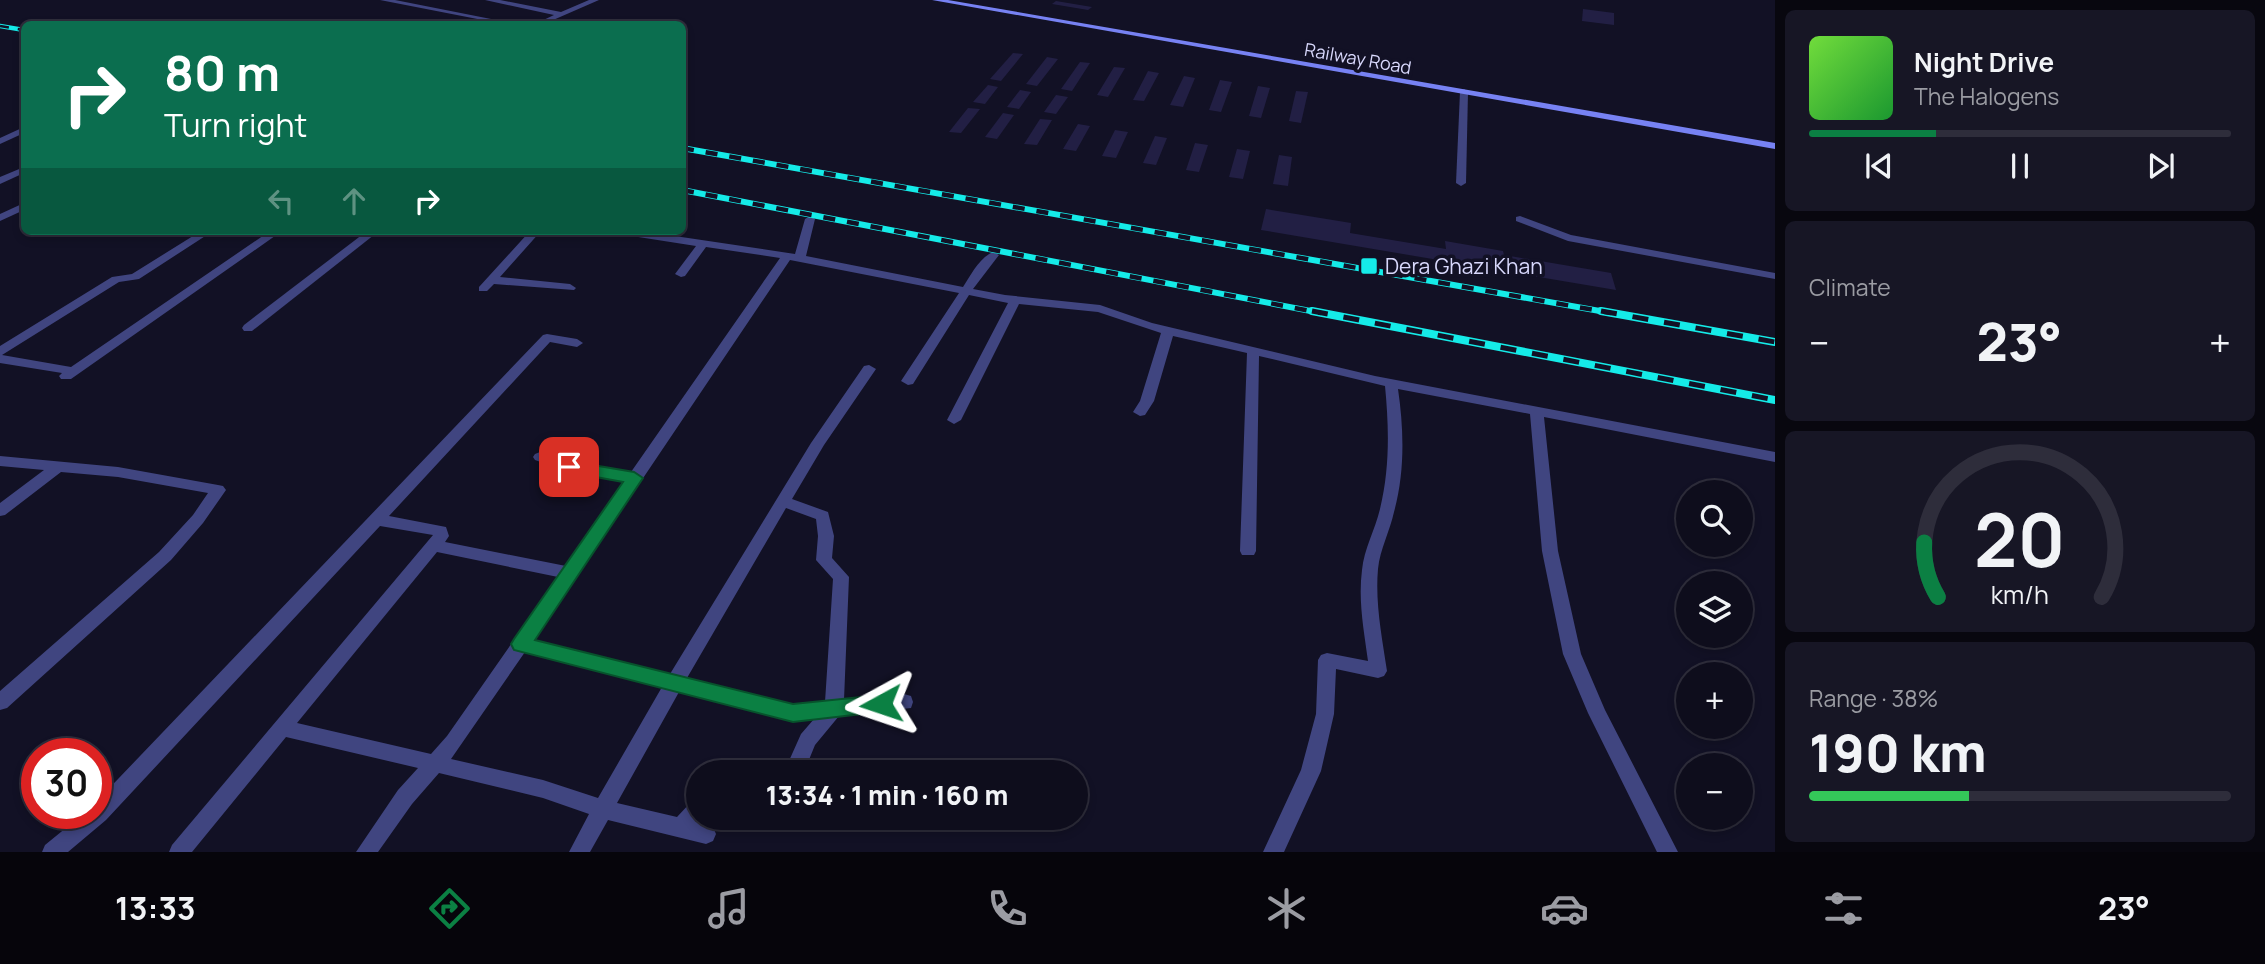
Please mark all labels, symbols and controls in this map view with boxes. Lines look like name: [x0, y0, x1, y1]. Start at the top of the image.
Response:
street label: Railway Road: [1303, 37, 1413, 79]
text: 80 m: [164, 39, 280, 106]
text: Night Drive: [1914, 44, 2054, 80]
icon: right: [49, 49, 140, 140]
text: The Halogens: [1914, 80, 2059, 112]
text: Turn right: [164, 103, 307, 147]
icon: previous: [1860, 147, 1898, 185]
icon: pause: [2001, 147, 2039, 185]
icon: next: [2142, 147, 2180, 185]
icon: left: [262, 182, 300, 220]
icon: ahead: [335, 182, 373, 220]
icon: right: [408, 182, 446, 220]
place label: Dera Ghazi Khan: [1385, 252, 1543, 280]
marker: Dera Ghazi Khan: [1359, 256, 1379, 276]
text: Climate: [1809, 271, 1891, 303]
text: 23°: [1977, 306, 2062, 377]
text: −: [1809, 316, 1830, 368]
text: +: [2209, 316, 2231, 368]
pin: [539, 437, 599, 497]
icon: arrive: [550, 448, 588, 486]
map controls: [1676, 480, 1753, 830]
button: search: [1676, 480, 1753, 557]
text: 20: [1974, 490, 2066, 590]
button: layers: [1676, 571, 1753, 648]
text: km/h: [1991, 577, 2049, 612]
button: +: [1676, 662, 1753, 739]
position arrow: [844, 667, 918, 741]
text: Range · 38%: [1809, 682, 1938, 714]
text: 190 km: [1809, 717, 1987, 788]
speed limit sign: 30: [21, 738, 112, 829]
button: −: [1676, 753, 1753, 830]
text: 13:34 · 1 min · 160 m: [766, 777, 1008, 813]
icon: directions: [425, 884, 474, 933]
icon: music: [704, 884, 753, 933]
icon: phone: [983, 884, 1032, 933]
icon: climate: [1262, 884, 1311, 933]
icon: car: [1540, 884, 1589, 933]
icon: filters: [1819, 884, 1868, 933]
text: 13:33: [115, 886, 196, 930]
text: 23°: [2098, 886, 2150, 930]

